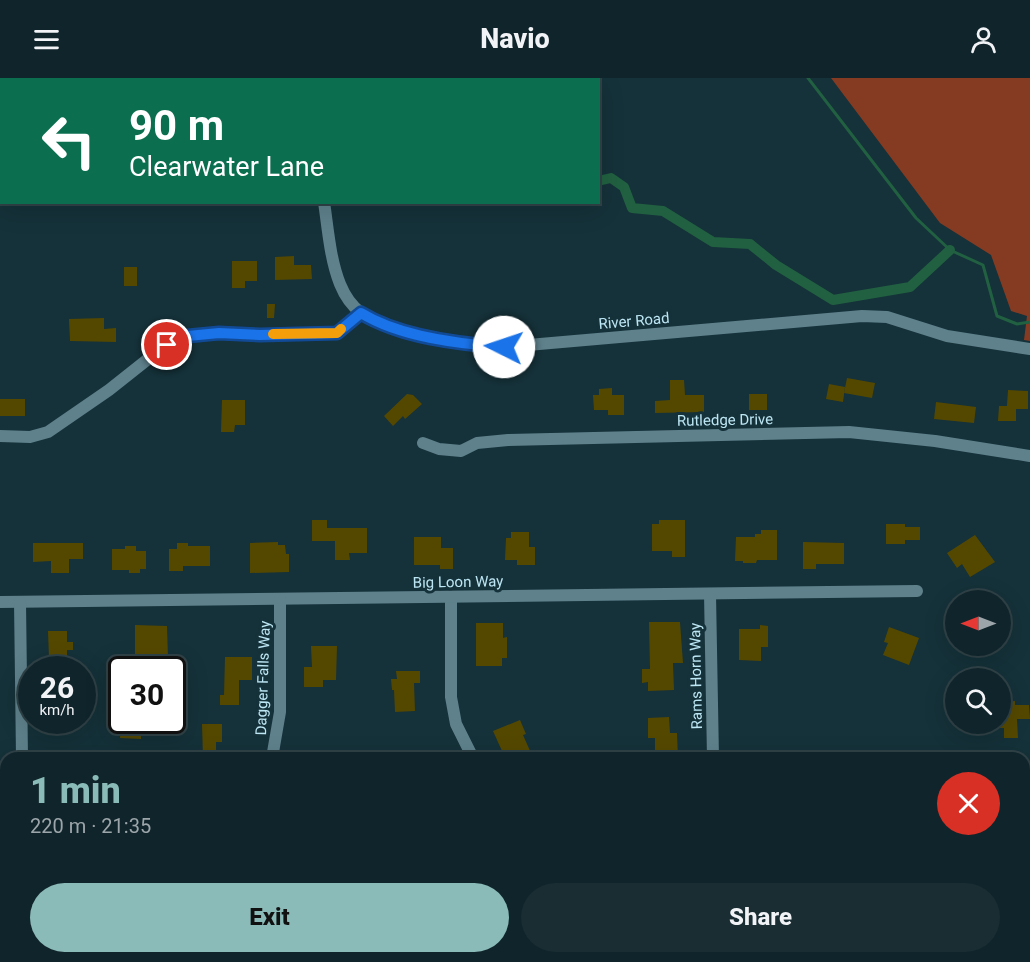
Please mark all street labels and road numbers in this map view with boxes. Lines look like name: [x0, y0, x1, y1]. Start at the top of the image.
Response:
street label: River Road: [598, 309, 670, 333]
street label: Rutledge Drive: [677, 410, 773, 430]
street label: Big Loon Way: [413, 572, 503, 592]
street label: Dagger Falls Way: [252, 620, 274, 736]
street label: Rams Horn Way: [686, 623, 706, 729]

